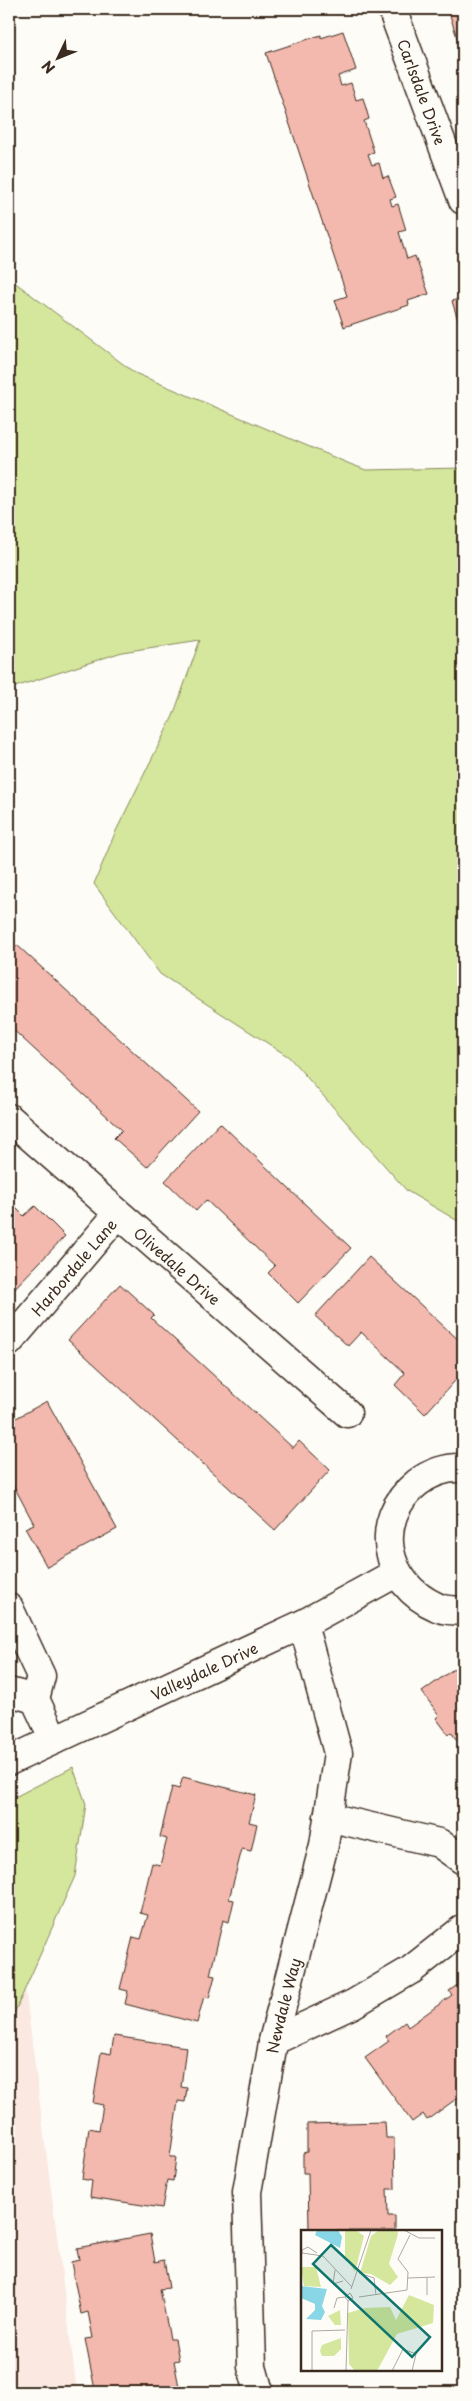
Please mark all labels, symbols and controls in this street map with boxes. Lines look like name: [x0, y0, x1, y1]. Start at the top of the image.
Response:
north arrow: [32, 32, 82, 82]
street label: Carlsdale Drive: [392, 35, 453, 148]
text: N: [37, 56, 60, 78]
street label: Harbordale Lane: [25, 1213, 121, 1320]
street label: Olivedale Drive: [129, 1221, 226, 1310]
street label: Valleydale Drive: [147, 1635, 261, 1705]
street label: Newdale Way: [260, 1955, 306, 2055]
inset map: [301, 2230, 442, 2371]

